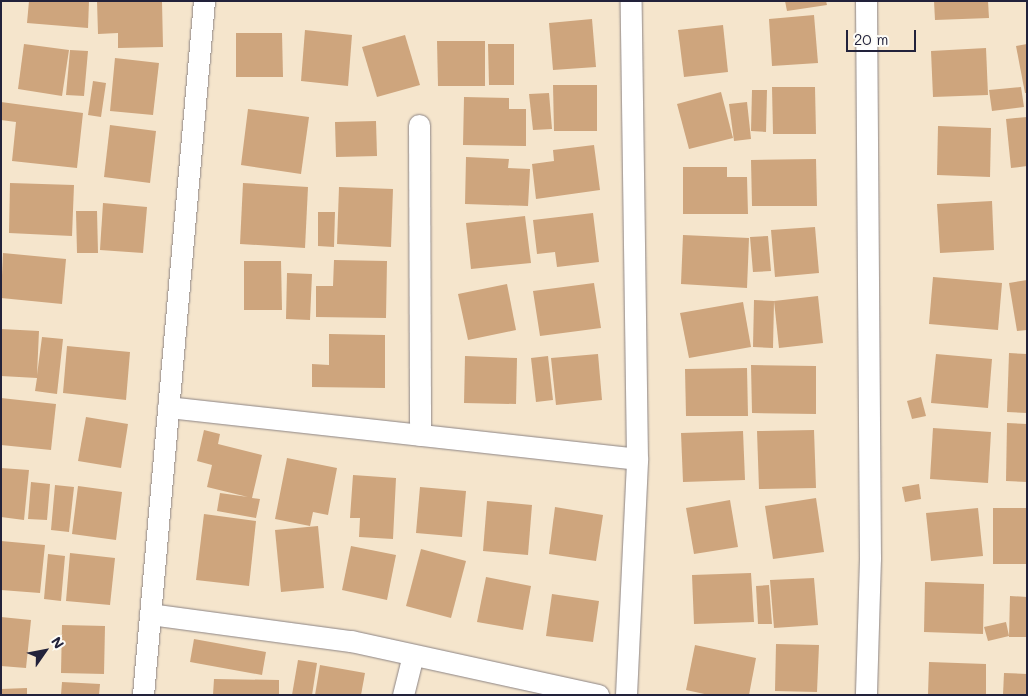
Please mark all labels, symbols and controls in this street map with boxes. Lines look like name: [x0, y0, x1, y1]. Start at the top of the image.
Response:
scale bar: [848, 20, 918, 52]
text: 20 m: [854, 29, 888, 49]
north arrow: [20, 626, 70, 676]
text: N: [47, 633, 69, 652]

